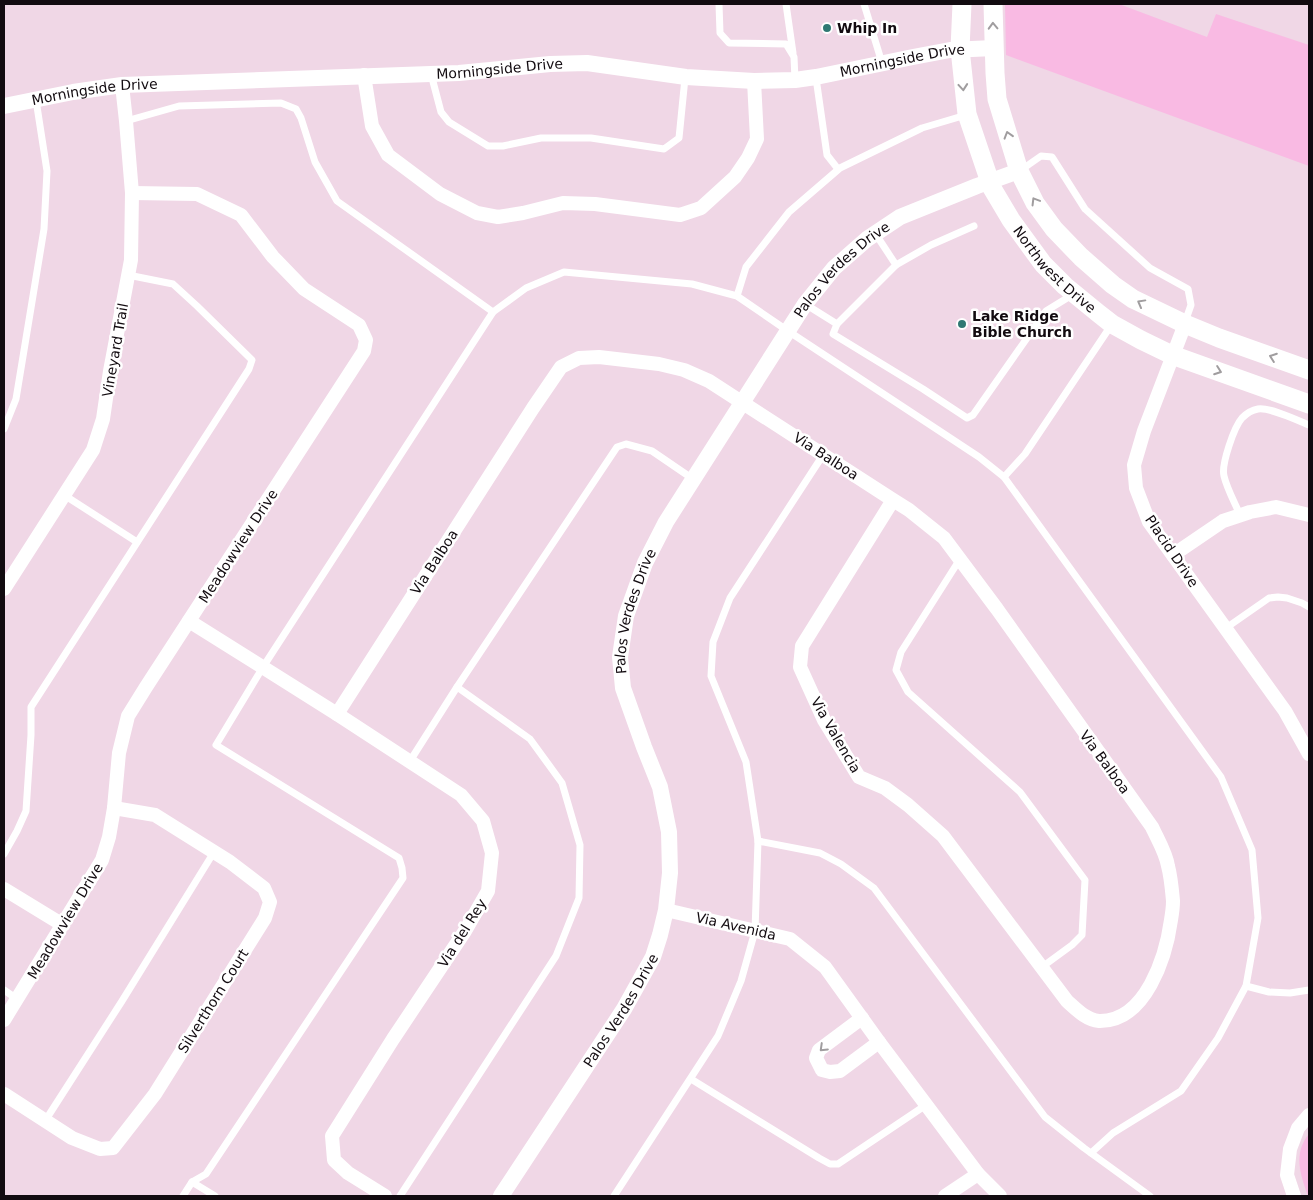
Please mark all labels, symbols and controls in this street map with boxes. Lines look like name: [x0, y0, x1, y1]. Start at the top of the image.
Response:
place label: Whip In: [837, 20, 897, 36]
marker: Whip In: [821, 22, 833, 34]
one-way arrow: [988, 22, 998, 30]
street label: Morningside Drive: [838, 41, 965, 80]
street label: Morningside Drive: [436, 56, 563, 82]
street label: Morningside Drive: [30, 76, 158, 108]
one-way arrow: [958, 84, 969, 92]
one-way arrow: [1003, 132, 1013, 140]
one-way arrow: [1031, 198, 1041, 207]
street label: Palos Verdes Drive: [790, 218, 892, 320]
street label: Northwest Drive: [1010, 223, 1099, 316]
one-way arrow: [1137, 299, 1146, 309]
street label: Vineyard Trail: [99, 302, 131, 398]
place label: Lake Ridge Bible Church: [972, 308, 1072, 340]
marker: Lake Ridge Bible Church: [956, 318, 968, 330]
one-way arrow: [1269, 353, 1278, 363]
one-way arrow: [1214, 365, 1222, 375]
street label: Via Balboa: [790, 429, 862, 483]
street label: Meadowview Drive: [195, 486, 281, 606]
street label: Placid Drive: [1142, 512, 1202, 590]
street label: Via Balboa: [407, 526, 461, 598]
street label: Palos Verdes Drive: [612, 546, 659, 675]
street label: Via Valencia: [808, 694, 864, 776]
street label: Via Balboa: [1077, 727, 1133, 797]
street label: Meadowview Drive: [24, 860, 106, 982]
street label: Via del Rey: [435, 896, 489, 970]
street label: Via Avenida: [694, 909, 778, 943]
street label: Silverthorn Court: [175, 946, 252, 1056]
street label: Palos Verdes Drive: [580, 951, 661, 1070]
one-way arrow: [820, 1042, 829, 1051]

